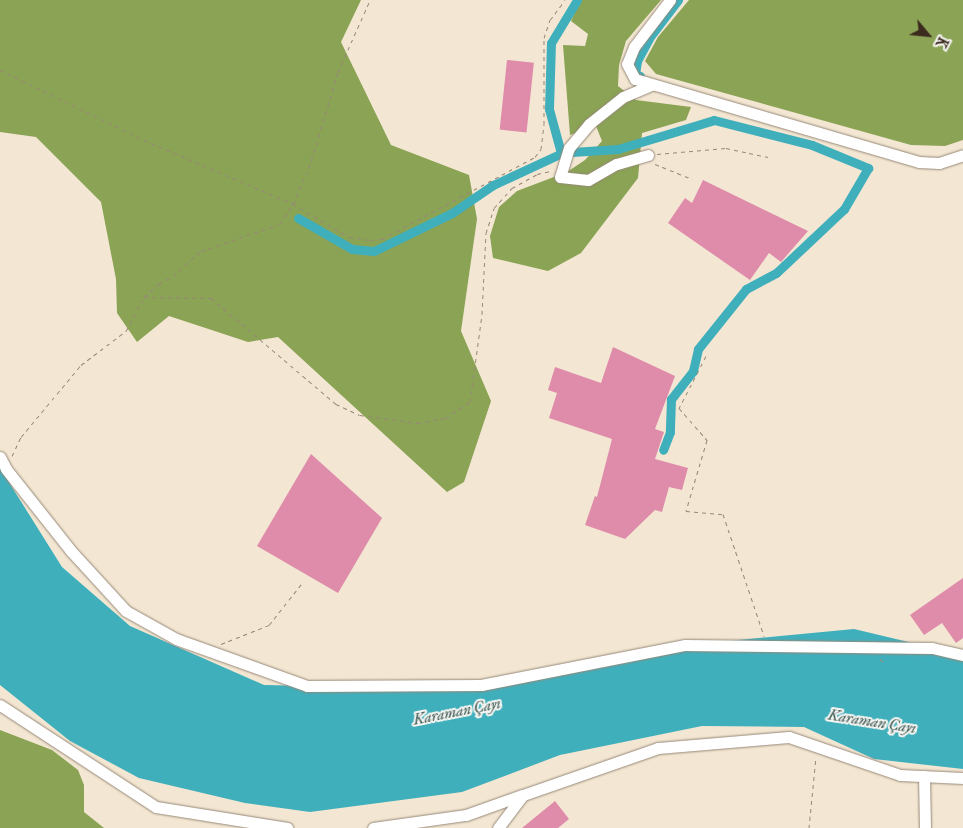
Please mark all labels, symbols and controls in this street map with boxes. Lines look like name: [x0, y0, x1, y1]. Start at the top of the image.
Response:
north arrow: [903, 10, 953, 60]
text: K: [932, 34, 952, 51]
water label: Karaman Çayı: [412, 695, 502, 729]
water label: Karaman Çayı: [827, 706, 917, 738]

